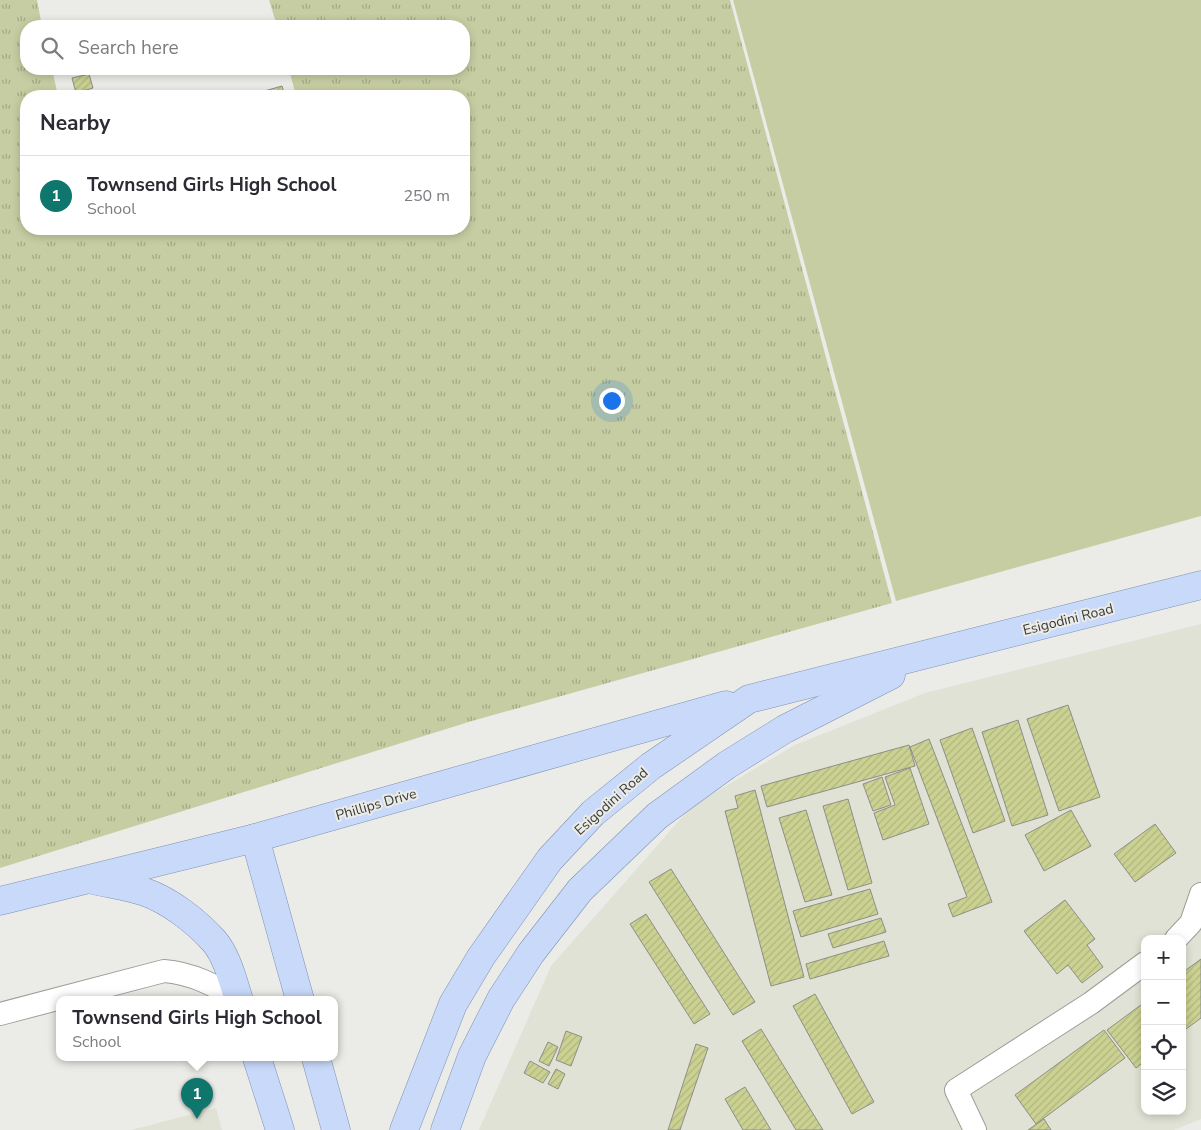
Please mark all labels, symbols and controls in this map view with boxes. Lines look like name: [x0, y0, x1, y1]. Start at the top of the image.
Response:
search box: [20, 20, 470, 75]
icon: search: [38, 34, 66, 62]
text: Search here: [78, 35, 179, 61]
text: Nearby: [40, 109, 110, 137]
text: Townsend Girls High School: [87, 172, 337, 198]
text: 1: [51, 185, 61, 207]
text: 250 m: [403, 185, 450, 207]
text: School: [87, 198, 136, 220]
your location: [599, 388, 625, 414]
street label: Esigodini Road: [1021, 599, 1115, 640]
street label: Esigodini Road: [570, 763, 652, 839]
street label: Phillips Drive: [333, 784, 419, 825]
map controls: [1141, 935, 1186, 1115]
button: +: [1141, 935, 1186, 980]
button: −: [1141, 980, 1186, 1025]
popup: [56, 996, 338, 1061]
text: Townsend Girls High School: [72, 1005, 322, 1031]
button: locate: [1141, 1025, 1186, 1070]
text: School: [72, 1031, 121, 1053]
button: layers: [1141, 1070, 1186, 1115]
pin: 1: [181, 1078, 213, 1119]

